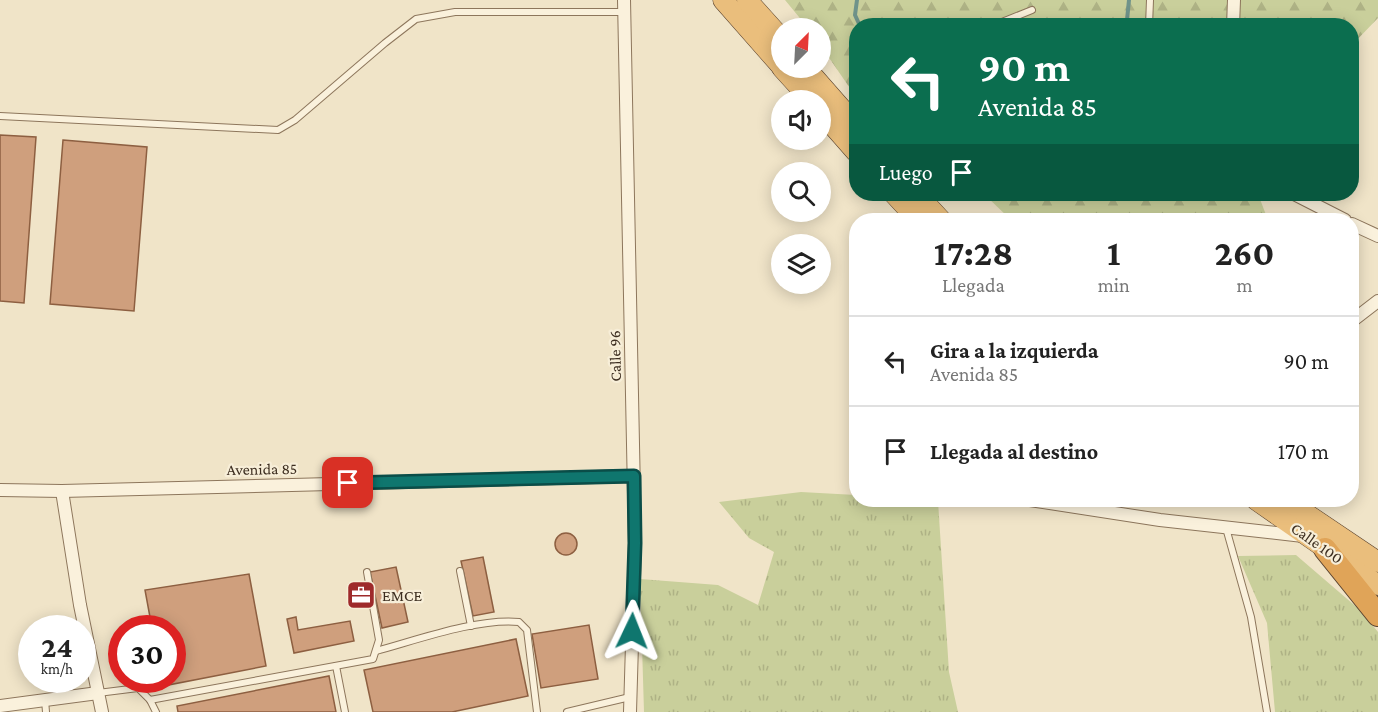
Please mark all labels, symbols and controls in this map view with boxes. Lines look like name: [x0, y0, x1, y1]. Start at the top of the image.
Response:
north arrow: [771, 18, 831, 78]
map controls: [771, 18, 831, 294]
icon: left: [879, 42, 957, 120]
text: 90 m: [978, 43, 1070, 90]
button: sound: [771, 90, 831, 150]
text: Avenida 85: [978, 92, 1097, 122]
icon: arrive: [945, 156, 978, 189]
text: Luego: [879, 160, 933, 185]
button: search: [771, 162, 831, 222]
text: 17:28: [934, 233, 1013, 273]
text: 1: [1107, 233, 1121, 273]
text: 260: [1214, 233, 1274, 273]
button: layers: [771, 234, 831, 294]
text: Llegada: [942, 274, 1005, 296]
text: min: [1098, 274, 1130, 296]
text: m: [1236, 274, 1252, 296]
street label: Calle 96: [606, 330, 624, 382]
text: Gira a la izquierda: [930, 338, 1099, 363]
icon: left: [879, 345, 912, 378]
text: 90 m: [1284, 349, 1329, 374]
text: Avenida 85: [930, 363, 1018, 385]
icon: arrive: [879, 435, 912, 468]
text: Llegada al destino: [930, 439, 1098, 464]
text: 170 m: [1278, 439, 1329, 464]
pin: [322, 457, 373, 508]
street label: Avenida 85: [227, 460, 297, 478]
icon: arrive: [331, 466, 364, 499]
street label: Calle 100: [1288, 519, 1346, 567]
office icon: EMCE: [345, 579, 377, 611]
place label: EMCE: [382, 587, 422, 604]
position arrow: [600, 599, 664, 663]
speed limit sign: 30: [108, 615, 186, 693]
text: 24: [41, 630, 73, 663]
text: km/h: [41, 661, 73, 677]

